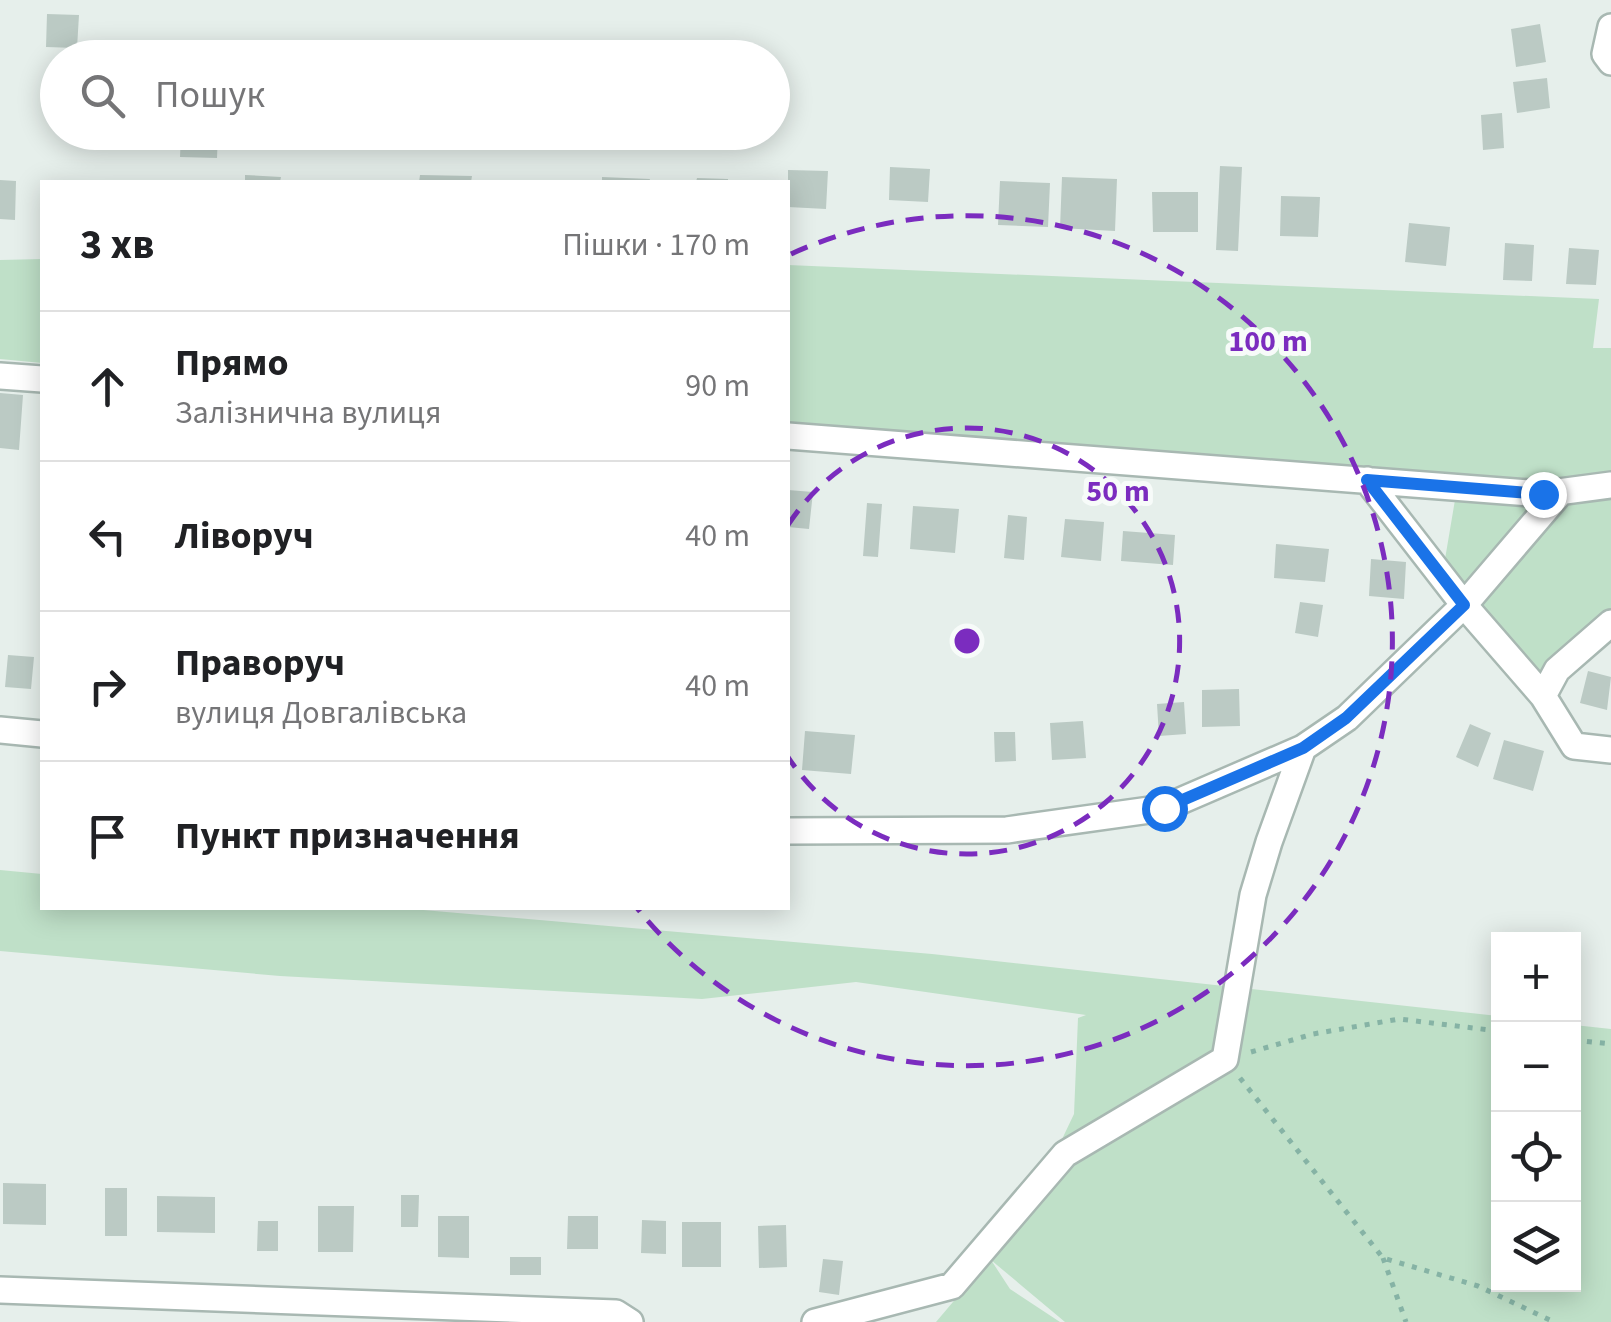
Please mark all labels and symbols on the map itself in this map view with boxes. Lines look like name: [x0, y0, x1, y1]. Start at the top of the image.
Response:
text: 100 m: [1228, 320, 1308, 363]
text: 50 m: [1086, 470, 1150, 513]
route end: [1521, 472, 1567, 518]
centre of rings: [949, 623, 985, 659]
route start: [1142, 786, 1188, 832]

